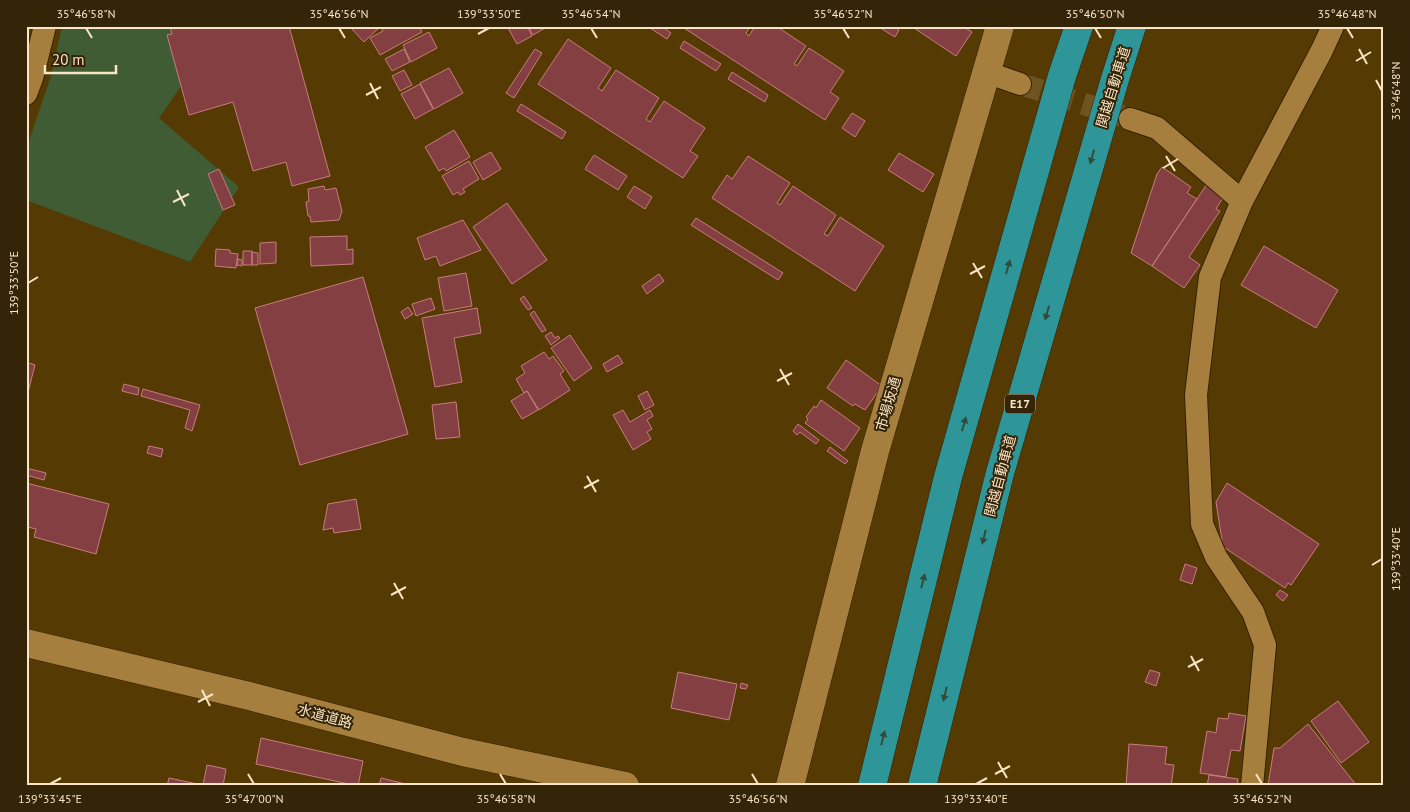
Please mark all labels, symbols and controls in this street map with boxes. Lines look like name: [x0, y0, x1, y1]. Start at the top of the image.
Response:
text: 35°46'58"N: [56, 6, 116, 21]
text: 35°46'56"N: [309, 6, 369, 21]
text: 139°33'50"E: [457, 6, 521, 21]
text: 35°46'54"N: [561, 6, 621, 21]
text: 35°46'52"N: [813, 6, 873, 21]
text: 35°46'50"N: [1065, 6, 1125, 21]
text: 35°46'48"N: [1317, 6, 1377, 21]
scale bar: [45, 42, 116, 74]
street label: 関越自動車道: [1092, 44, 1134, 130]
text: 20 m: [52, 50, 85, 69]
text: 35°46'48"N: [1388, 61, 1403, 121]
one-way arrow: [1088, 149, 1096, 164]
text: 139°33'50"E: [6, 251, 21, 315]
one-way arrow: [1005, 260, 1013, 275]
one-way arrow: [1042, 305, 1050, 320]
street label: 市場坂通: [872, 375, 904, 433]
road number: E17: [1005, 394, 1035, 414]
one-way arrow: [960, 416, 968, 431]
street label: 関越自動車道: [980, 433, 1020, 519]
text: 139°33'40"E: [1388, 527, 1403, 591]
one-way arrow: [980, 529, 988, 544]
one-way arrow: [919, 573, 927, 588]
one-way arrow: [941, 687, 949, 702]
street label: 水道道路: [296, 700, 354, 732]
one-way arrow: [880, 731, 888, 746]
text: 139°33'45"E: [18, 791, 82, 806]
text: 35°47'00"N: [224, 791, 284, 806]
text: 35°46'58"N: [476, 791, 536, 806]
text: 35°46'56"N: [728, 791, 788, 806]
text: 139°33'40"E: [944, 791, 1008, 806]
text: 35°46'52"N: [1232, 791, 1292, 806]

